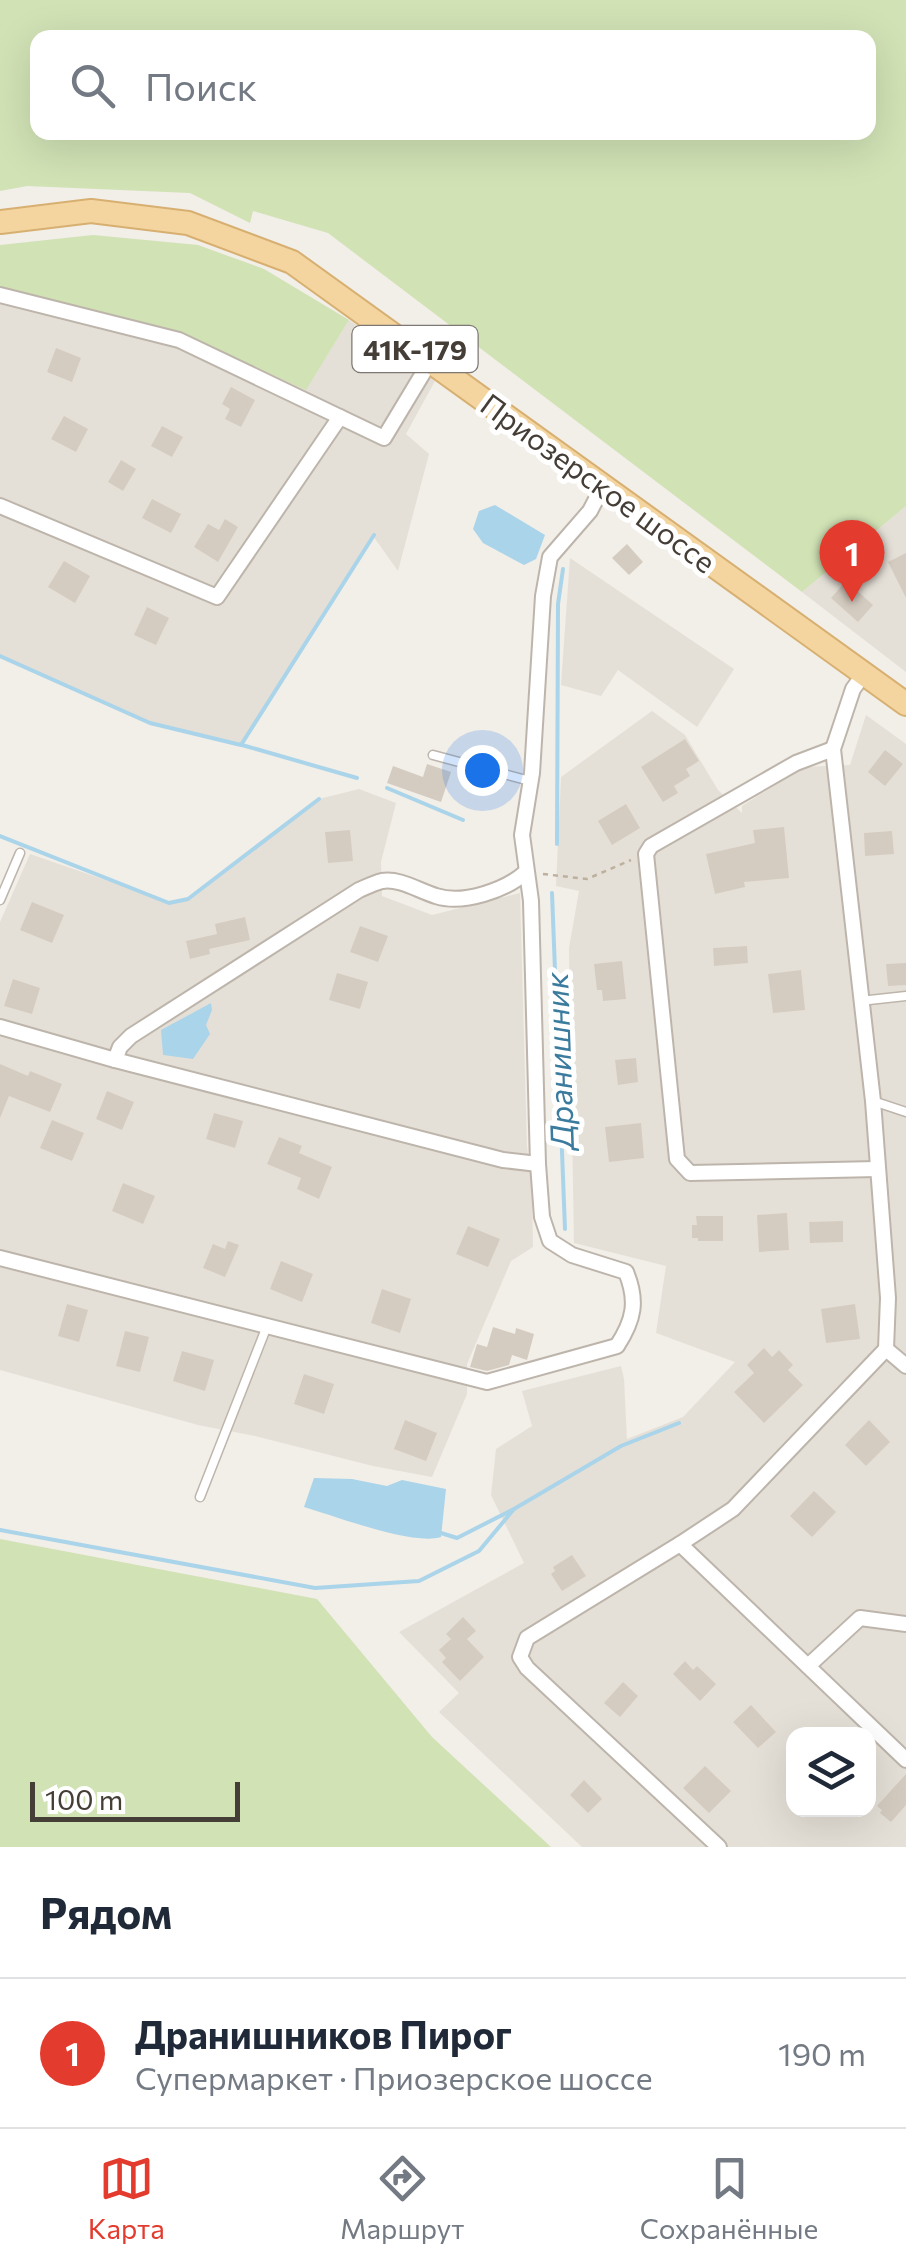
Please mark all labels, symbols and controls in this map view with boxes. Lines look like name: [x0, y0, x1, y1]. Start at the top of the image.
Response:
search box: [30, 30, 876, 140]
icon: search: [65, 58, 120, 113]
text: Поиск: [145, 62, 257, 109]
road number: 41К-179: [352, 326, 478, 372]
street label: Приозерское шоссе: [474, 384, 724, 580]
pin: 1: [820, 520, 884, 602]
your location: [457, 745, 508, 796]
water label: Дранишник: [535, 971, 581, 1153]
map controls: [786, 1727, 876, 1817]
button: layers: [786, 1727, 876, 1817]
scale bar: [30, 1777, 240, 1822]
text: 100 m: [45, 1782, 123, 1816]
text: Рядом: [40, 1886, 172, 1938]
text: Дранишников Пирог: [135, 2010, 512, 2057]
text: 1: [65, 2033, 80, 2073]
text: 190 m: [778, 2033, 866, 2073]
text: Супермаркет · Приозерское шоссе: [135, 2057, 653, 2097]
tab: Карта: [88, 2151, 165, 2245]
tab: Маршрут: [340, 2151, 464, 2245]
tab: Сохранённые: [640, 2151, 818, 2245]

